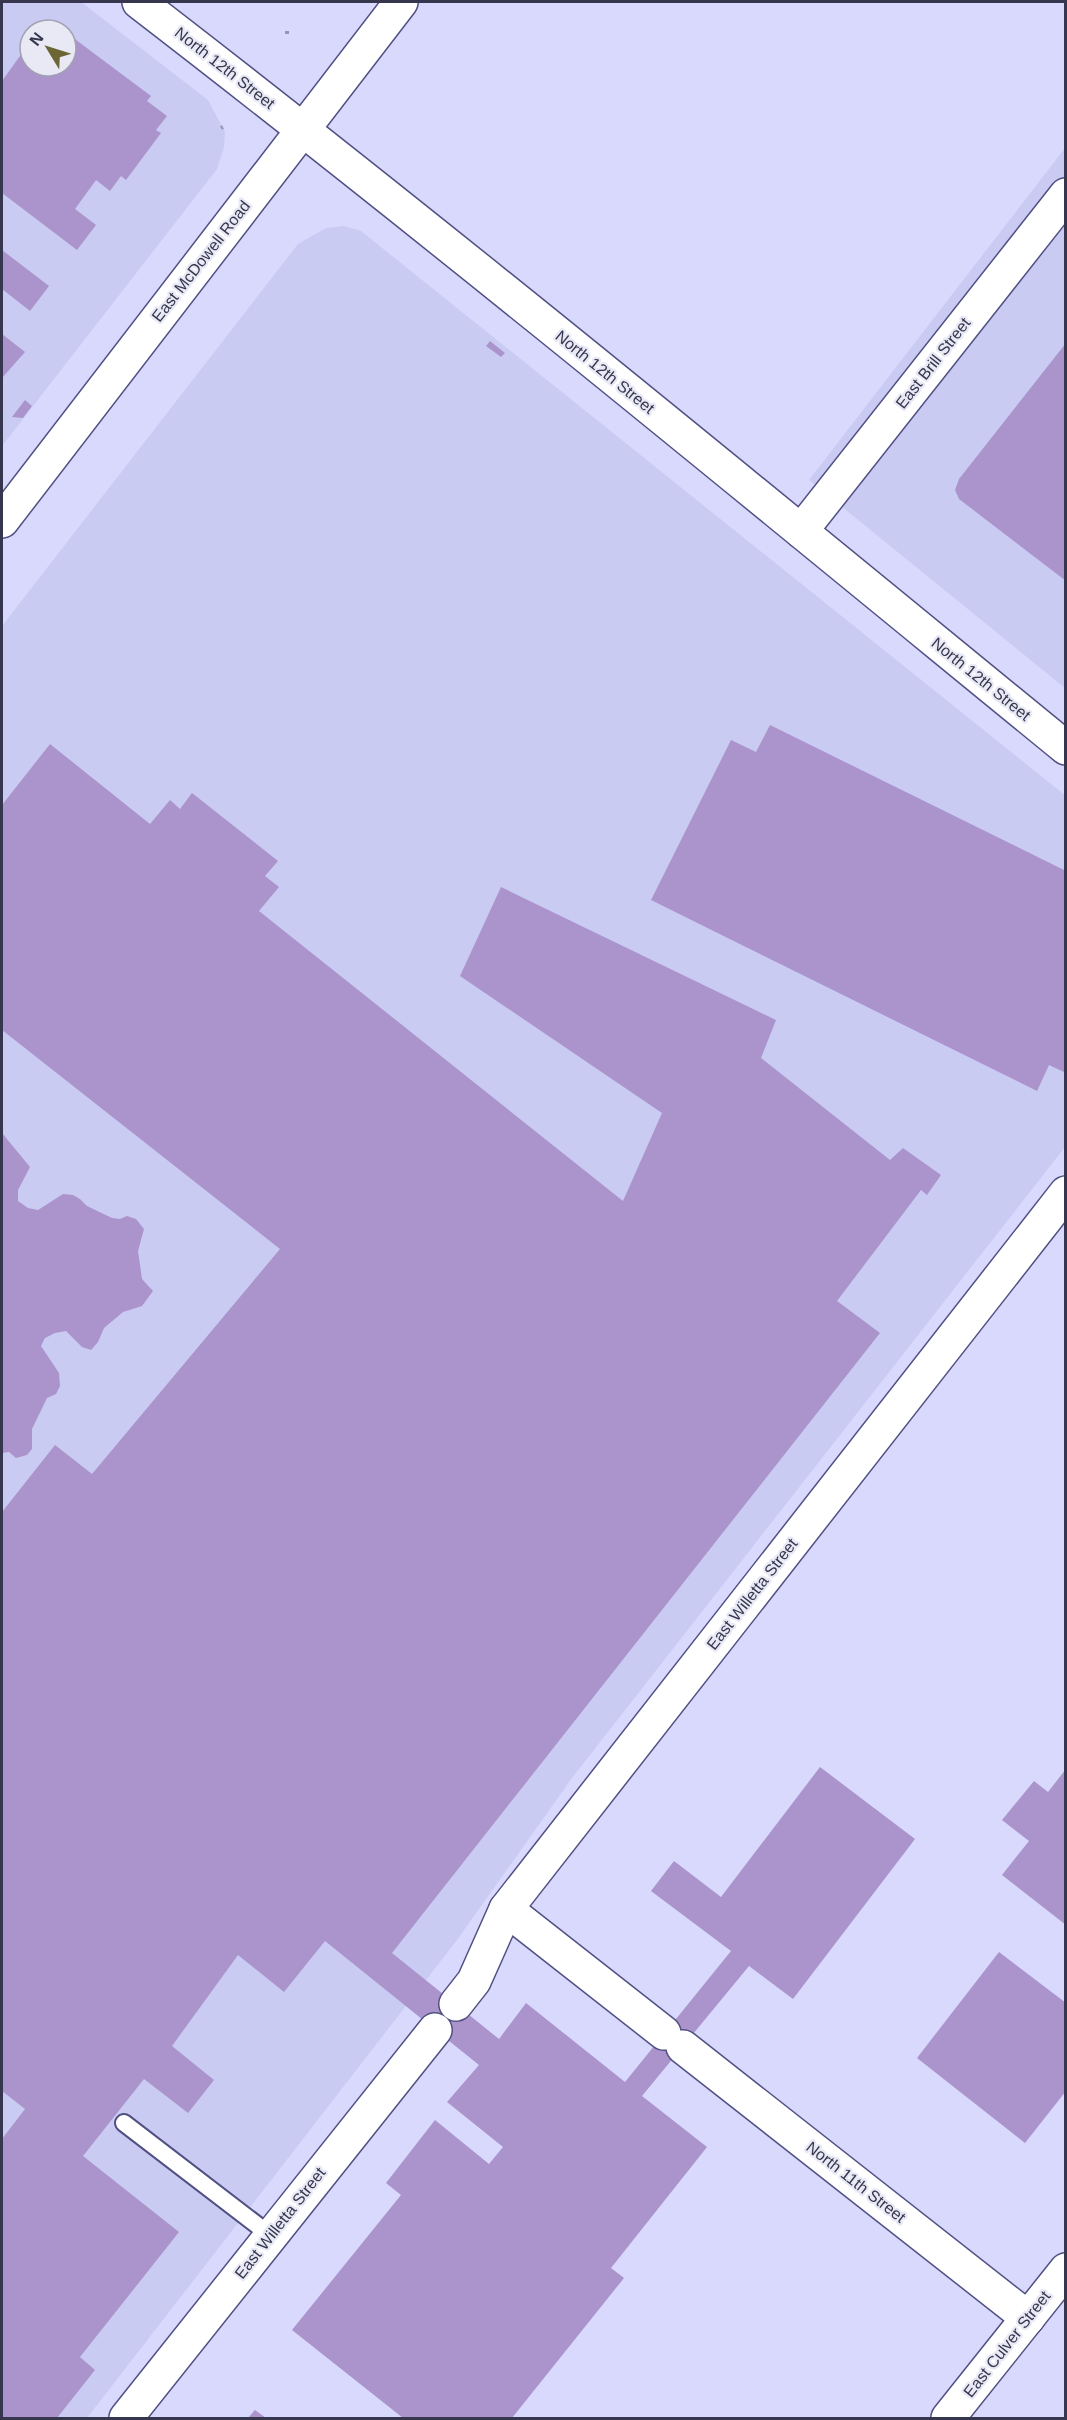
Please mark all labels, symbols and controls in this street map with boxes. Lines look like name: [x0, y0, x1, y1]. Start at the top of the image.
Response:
north arrow: [18, 18, 78, 78]
street label: North 12th Street: [172, 24, 279, 113]
text: N: [26, 29, 47, 49]
street label: East McDowell Road: [149, 197, 253, 325]
street label: East Brill Street: [892, 314, 974, 412]
street label: North 12th Street: [552, 327, 658, 417]
street label: North 12th Street: [928, 634, 1034, 724]
street label: East Willetta Street: [703, 1535, 801, 1653]
street label: North 11th Street: [803, 2138, 909, 2226]
street label: East Willetta Street: [231, 2164, 329, 2282]
street label: East Culver Street: [960, 2287, 1054, 2400]

